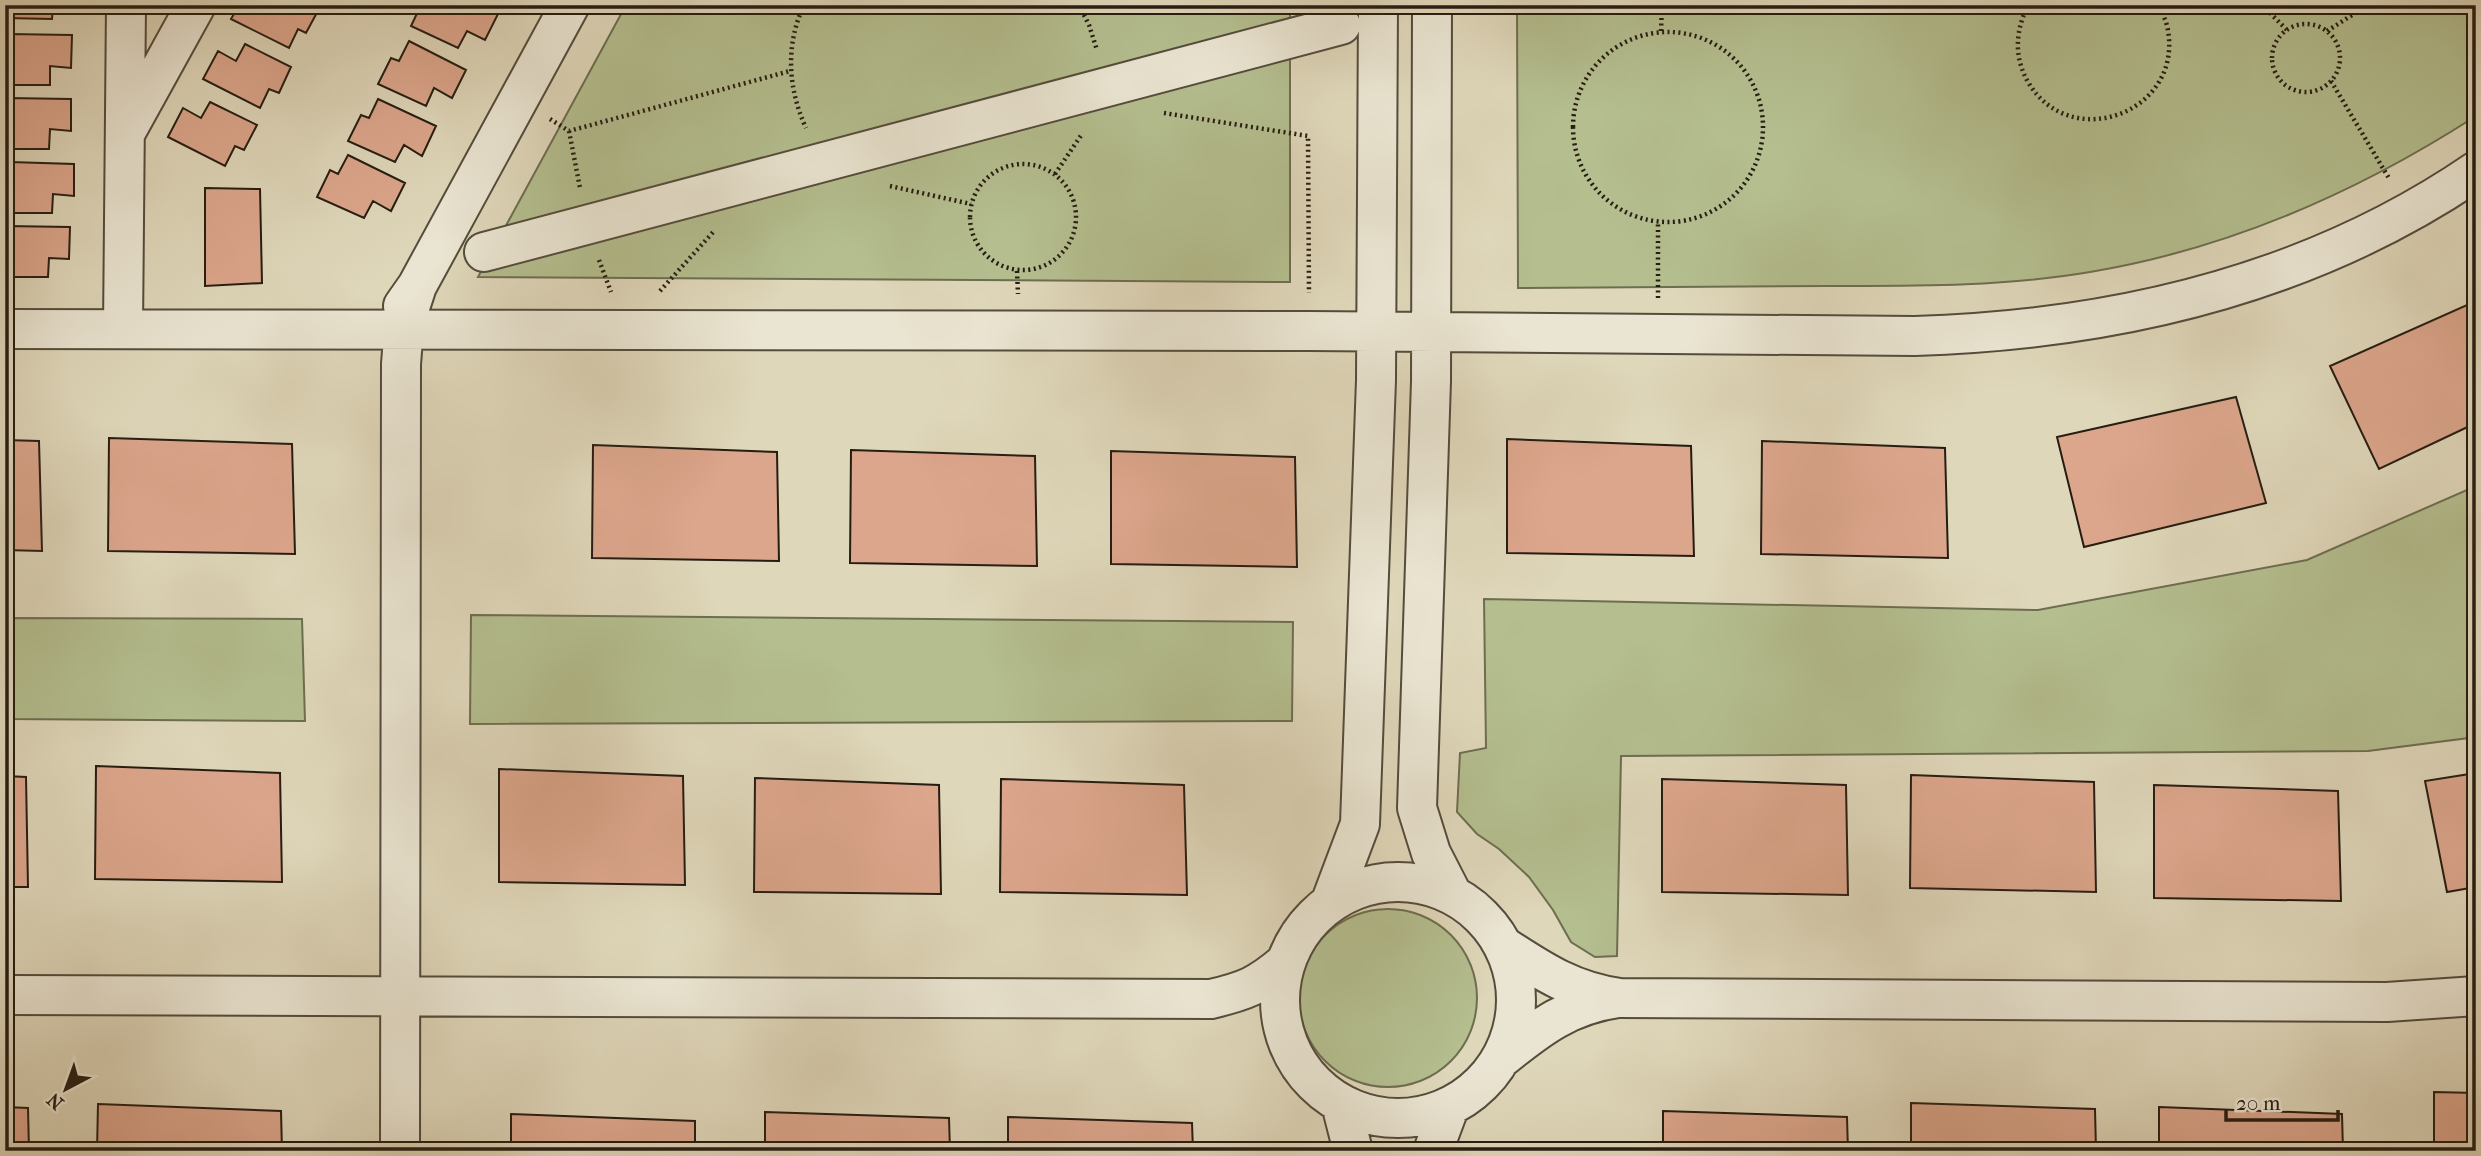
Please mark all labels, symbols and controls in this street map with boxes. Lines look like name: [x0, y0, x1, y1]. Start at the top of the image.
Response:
north arrow: [32, 1054, 102, 1124]
scale bar: [2226, 1079, 2338, 1123]
text: N: [42, 1088, 68, 1114]
text: 20 m: [2236, 1091, 2281, 1115]

